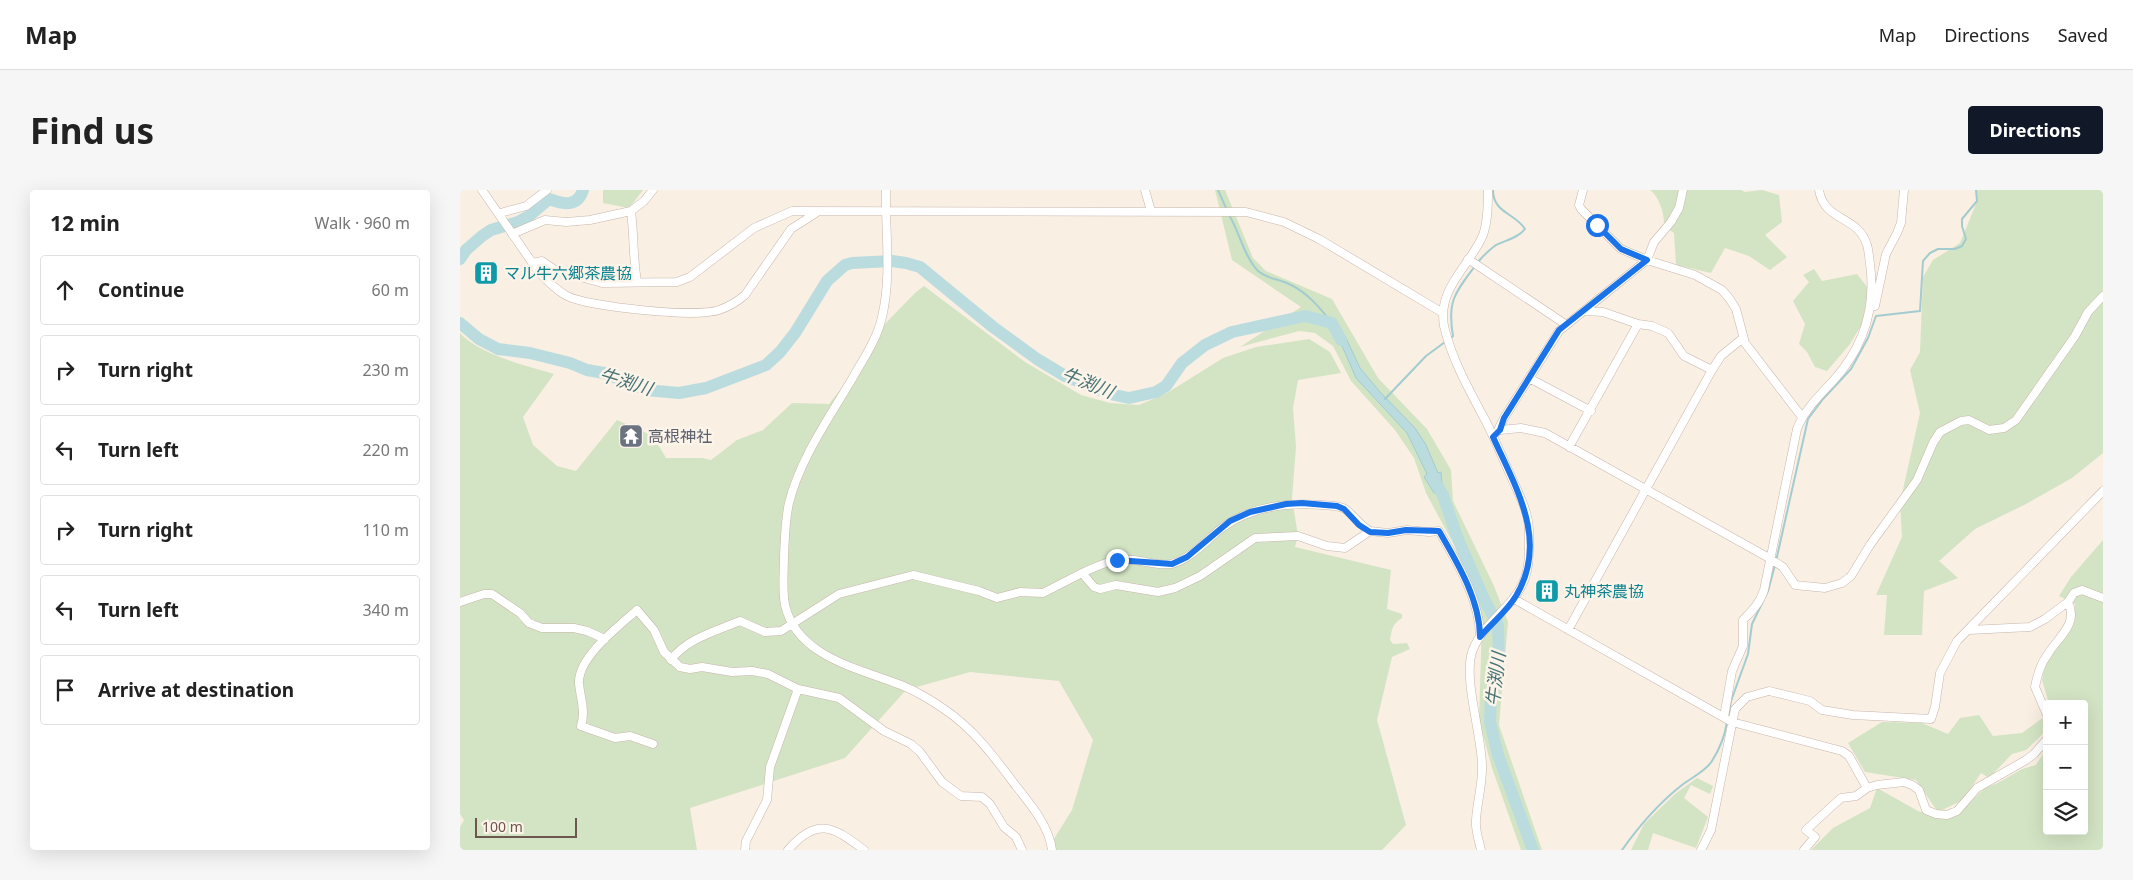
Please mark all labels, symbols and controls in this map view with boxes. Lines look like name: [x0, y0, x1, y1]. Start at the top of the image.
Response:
text: Map: [25, 18, 77, 51]
text: Map: [1879, 23, 1916, 47]
text: Directions: [1944, 23, 2030, 47]
text: Saved: [2058, 23, 2108, 47]
button: Directions: [1968, 106, 2103, 154]
text: Find us: [30, 107, 154, 154]
text: 12 min: [50, 209, 120, 237]
text: Walk · 960 m: [315, 212, 410, 234]
route start: [1586, 214, 1609, 237]
building icon: マル牛六郷茶農協: [473, 260, 499, 286]
place label: マル牛六郷茶農協: [504, 262, 632, 284]
icon: ahead: [51, 276, 79, 304]
text: Continue: [98, 277, 184, 303]
text: 60 m: [372, 279, 409, 301]
icon: right: [51, 356, 79, 384]
text: Turn right: [98, 357, 193, 383]
text: 230 m: [362, 359, 409, 381]
water label: 牛渕川: [1058, 361, 1119, 404]
water label: 牛渕川: [597, 362, 657, 401]
temple icon: 高根神社: [618, 423, 644, 449]
place label: 高根神社: [648, 425, 712, 447]
icon: left: [51, 436, 79, 464]
text: Turn left: [98, 437, 179, 463]
text: 220 m: [362, 439, 409, 461]
icon: right: [51, 516, 79, 544]
text: Turn right: [98, 517, 193, 543]
text: 110 m: [362, 519, 409, 541]
route end: [1106, 549, 1129, 572]
building icon: 丸神茶農協: [1534, 578, 1560, 604]
place label: 丸神茶農協: [1564, 580, 1644, 602]
icon: left: [51, 596, 79, 624]
text: Turn left: [98, 597, 179, 623]
text: 340 m: [362, 599, 409, 621]
water label: 牛渕川: [1480, 649, 1510, 707]
icon: arrive: [51, 676, 79, 704]
text: Arrive at destination: [98, 677, 294, 703]
map controls: [2043, 700, 2088, 835]
button: +: [2043, 700, 2088, 745]
button: −: [2043, 745, 2088, 790]
button: layers: [2043, 790, 2088, 835]
scale bar: [475, 815, 578, 838]
text: 100 m: [482, 817, 523, 836]

